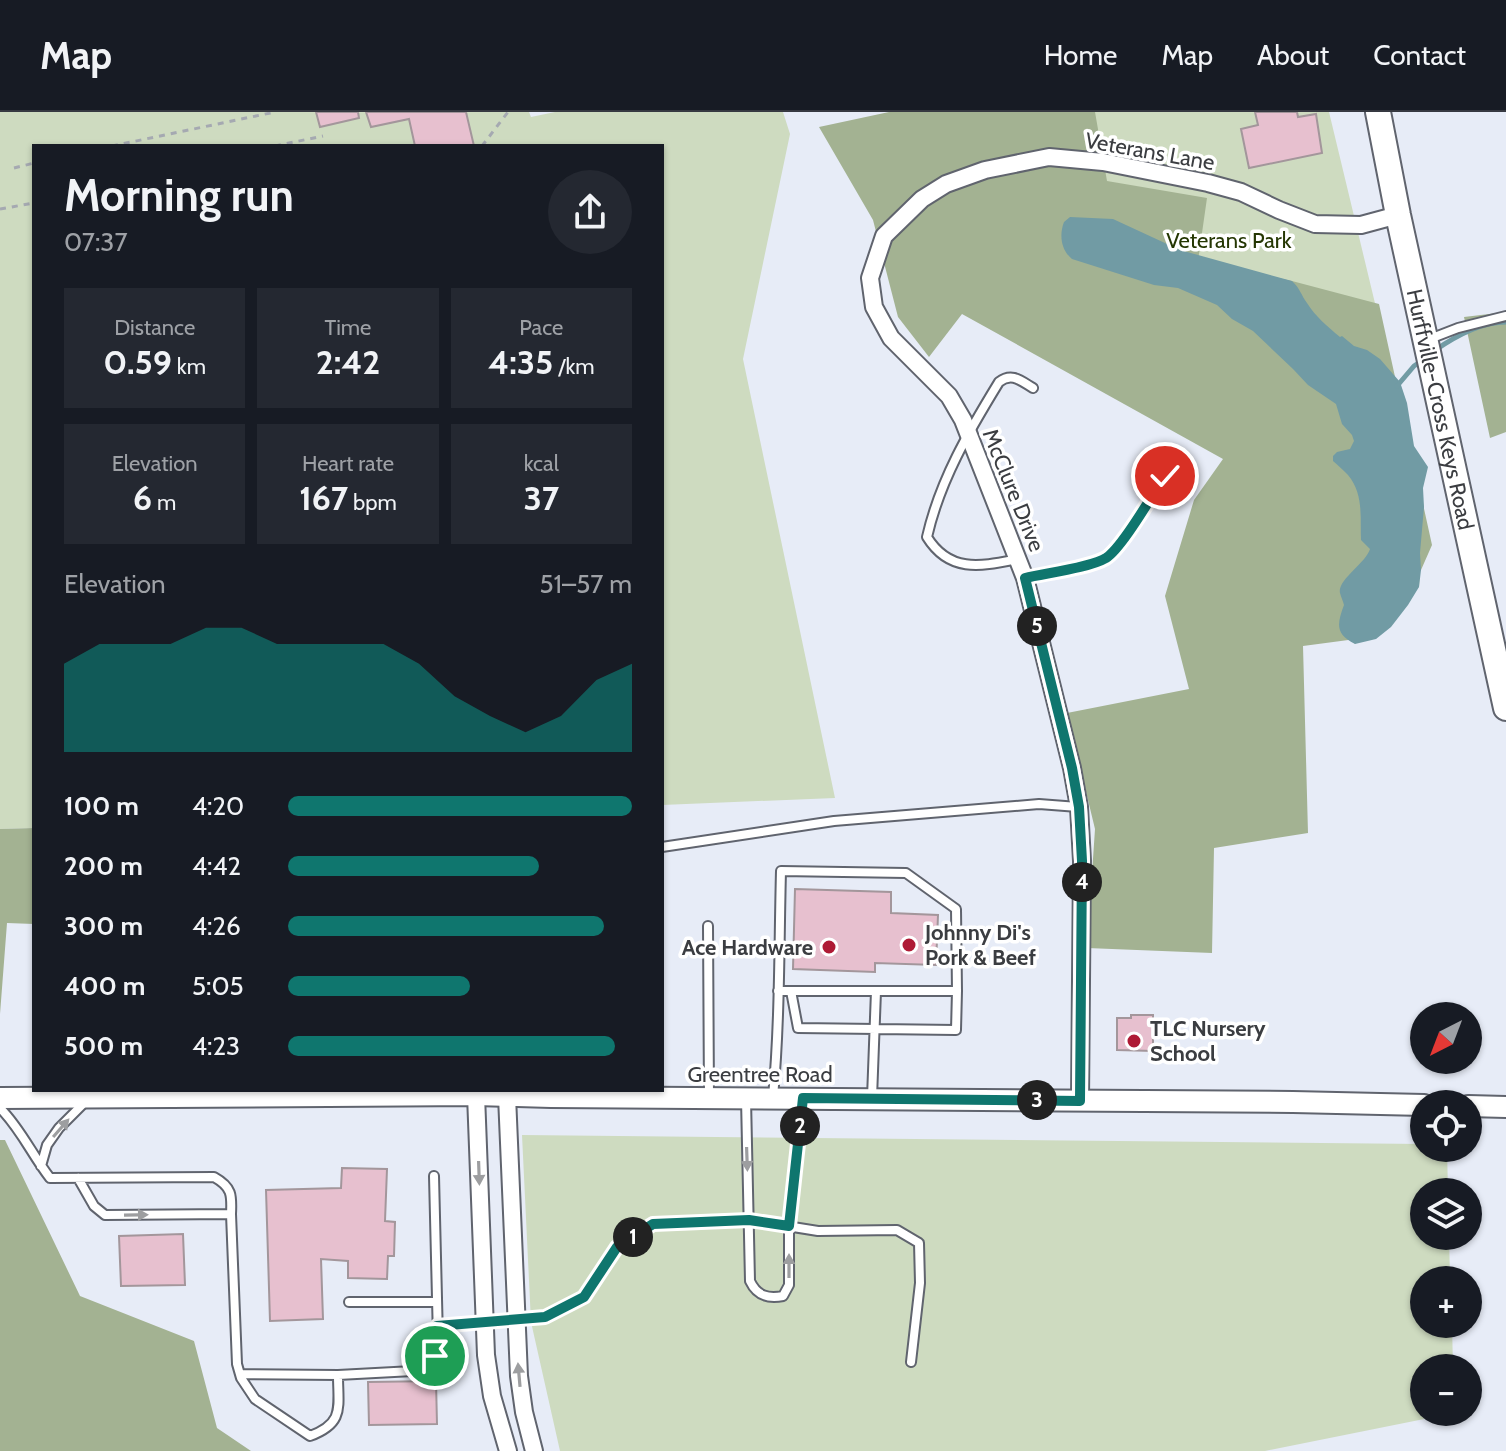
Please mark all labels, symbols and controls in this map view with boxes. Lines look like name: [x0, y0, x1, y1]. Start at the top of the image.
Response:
text: Map: [40, 32, 112, 79]
text: Home: [1044, 38, 1117, 72]
text: Map: [1161, 38, 1213, 72]
text: About: [1257, 38, 1329, 72]
text: Contact: [1373, 38, 1466, 72]
street label: Veterans Lane: [1083, 127, 1217, 176]
text: Morning run: [64, 169, 294, 222]
button: share: [548, 170, 632, 254]
text: 07:37: [64, 226, 128, 258]
park label: Veterans Park: [1166, 227, 1292, 254]
street label: Hurffville-Cross Keys Road: [1401, 287, 1480, 533]
text: Distance: [114, 314, 195, 341]
text: Time: [325, 314, 371, 341]
text: Pace: [519, 314, 563, 341]
text: 0.59: [103, 341, 172, 383]
text: 2:42: [316, 341, 380, 383]
text: 4:35: [488, 341, 553, 383]
text: km: [172, 353, 206, 380]
text: /km: [553, 353, 595, 380]
street label: McClure Drive: [977, 425, 1050, 555]
pin: [1131, 442, 1199, 510]
text: Elevation: [112, 450, 198, 477]
text: Heart rate: [302, 450, 394, 477]
text: kcal: [524, 450, 559, 477]
icon: check: [1143, 454, 1187, 498]
text: 6: [133, 477, 152, 519]
text: 167: [299, 477, 348, 519]
text: 37: [523, 477, 559, 519]
text: m: [152, 489, 176, 516]
text: bpm: [348, 489, 397, 516]
text: Elevation: [64, 568, 166, 600]
text: 51–57 m: [540, 568, 632, 600]
pin: 5: [1017, 606, 1057, 646]
text: 5: [1031, 612, 1043, 639]
text: 100 m: [64, 790, 139, 822]
text: 4:20: [192, 790, 244, 822]
text: 200 m: [64, 850, 143, 882]
text: 4:42: [192, 850, 241, 882]
pin: 4: [1062, 862, 1102, 902]
text: 4: [1075, 868, 1089, 895]
text: 300 m: [64, 910, 143, 942]
text: 4:26: [192, 910, 241, 942]
place label: Johnny Di's Pork & Beef: [924, 919, 1036, 971]
place label: Ace Hardware: [682, 934, 813, 961]
marker: Johnny Di's Pork & Beef: [900, 936, 918, 954]
marker: Ace Hardware: [820, 938, 838, 956]
text: 400 m: [64, 970, 145, 1002]
text: 5:05: [192, 970, 244, 1002]
north arrow: [1410, 1002, 1482, 1074]
map controls: [1410, 1002, 1482, 1426]
place label: TLC Nursery School: [1150, 1015, 1266, 1067]
text: 500 m: [64, 1030, 143, 1062]
text: 4:23: [192, 1030, 240, 1062]
marker: TLC Nursery School: [1125, 1032, 1143, 1050]
street label: Greentree Road: [687, 1061, 833, 1088]
pin: 3: [1017, 1080, 1057, 1120]
text: 3: [1031, 1086, 1043, 1113]
button: locate: [1410, 1090, 1482, 1162]
pin: 2: [780, 1106, 820, 1146]
text: 2: [794, 1112, 806, 1139]
one-way arrow: [51, 1118, 69, 1138]
one-way arrow: [741, 1147, 754, 1172]
one-way arrow: [472, 1161, 485, 1186]
button: layers: [1410, 1178, 1482, 1250]
one-way arrow: [124, 1209, 149, 1221]
pin: 1: [613, 1217, 653, 1257]
text: 1: [629, 1223, 637, 1250]
one-way arrow: [783, 1253, 795, 1278]
button: +: [1410, 1266, 1482, 1338]
pin: [401, 1322, 469, 1390]
icon: arrive: [413, 1334, 457, 1378]
button: −: [1410, 1354, 1482, 1426]
one-way arrow: [512, 1362, 525, 1387]

